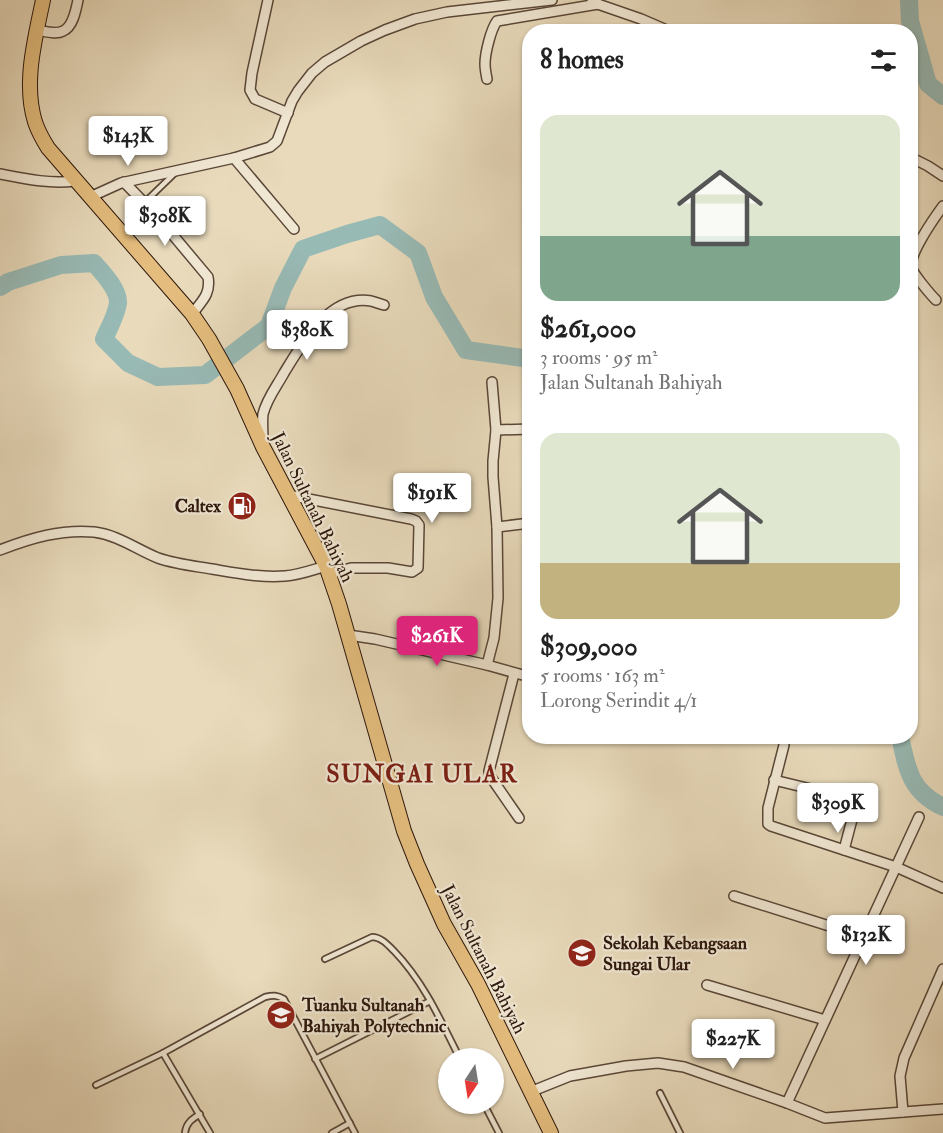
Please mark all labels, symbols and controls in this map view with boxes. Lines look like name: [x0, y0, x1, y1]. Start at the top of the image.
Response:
text: 8 homes: [540, 44, 624, 76]
icon: filters: [867, 44, 900, 77]
pin: $143K: [86, 116, 170, 167]
text: $143K: [103, 123, 153, 148]
icon: home: [666, 154, 774, 262]
pin: $308K: [123, 196, 207, 247]
text: $308K: [139, 203, 191, 228]
pin: $380K: [265, 310, 349, 361]
text: $261,000: [540, 313, 636, 345]
text: $380K: [281, 317, 333, 342]
text: 3 rooms · 95 m²: [540, 345, 658, 370]
text: Jalan Sultanah Bahiyah: [540, 370, 723, 395]
street label: Jalan Sultanah Bahiyah: [266, 427, 359, 587]
icon: home: [666, 472, 774, 580]
pin: $191K: [390, 473, 474, 524]
text: $191K: [407, 480, 457, 505]
fuel station icon: Caltex: [226, 490, 258, 522]
place label: Caltex: [175, 495, 222, 518]
pin: $261K: [395, 616, 479, 667]
text: $261K: [411, 623, 463, 648]
text: $309,000: [540, 631, 638, 663]
text: 5 rooms · 163 m²: [540, 663, 665, 688]
text: Lorong Serindit 4/1: [540, 688, 697, 713]
district label: SUNGAI ULAR: [326, 759, 518, 790]
pin: $309K: [796, 783, 880, 834]
text: $309K: [811, 790, 865, 815]
street label: Jalan Sultanah Bahiyah: [436, 880, 531, 1038]
pin: $132K: [824, 915, 908, 966]
text: $132K: [841, 922, 891, 947]
place label: Sekolah Kebangsaan Sungai Ular: [603, 932, 748, 976]
school or university icon: Sekolah Kebangsaan Sungai Ular: [566, 937, 598, 969]
place label: Tuanku Sultanah Bahiyah Polytechnic: [301, 994, 447, 1038]
school or university icon: Tuanku Sultanah Bahiyah Polytechnic: [265, 999, 297, 1031]
pin: $227K: [691, 1019, 775, 1070]
text: $227K: [706, 1026, 760, 1051]
north arrow: [438, 1048, 504, 1114]
map controls: [438, 1048, 504, 1114]

